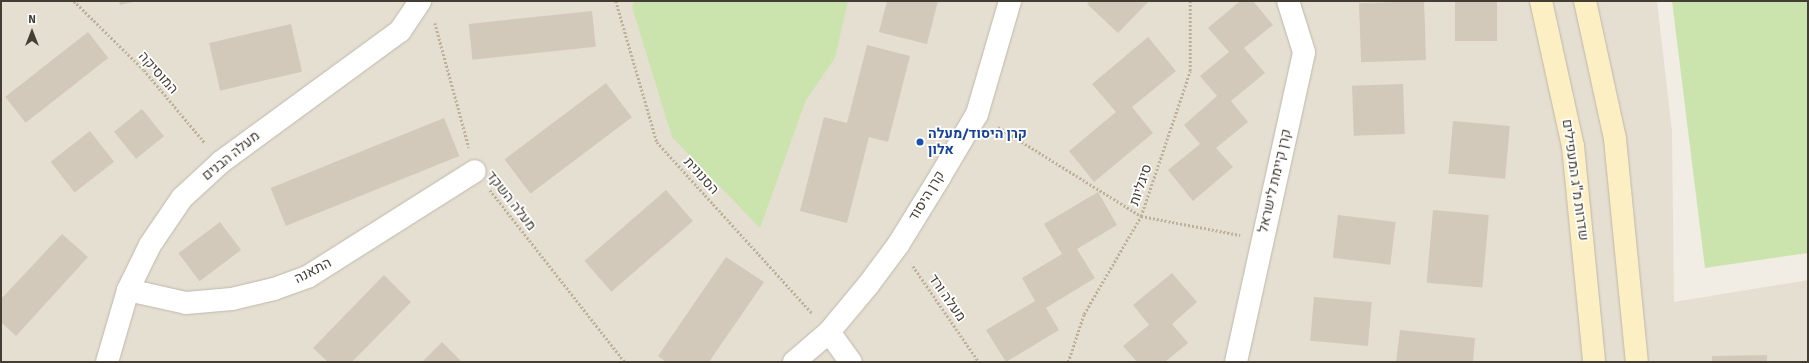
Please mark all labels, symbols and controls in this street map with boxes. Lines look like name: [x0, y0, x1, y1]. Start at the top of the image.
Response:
north arrow: [12, 12, 52, 52]
text: N: [28, 13, 36, 26]
street label: המוסיקה: [135, 48, 181, 98]
street label: שדרות מ"ג המעפילים: [1558, 118, 1592, 242]
place label: קרן היסוד/מעלה אלון: [928, 126, 1027, 158]
street label: קרן קיימת לישראל: [1255, 127, 1295, 235]
street label: מעלה הבנים: [199, 128, 263, 184]
marker: קרן היסוד/מעלה אלון: [915, 137, 925, 147]
street label: הסנונית: [680, 154, 722, 198]
street label: סיגליות: [1126, 162, 1156, 208]
street label: מעלה השקד: [483, 168, 539, 234]
street label: קרן היסוד: [906, 168, 948, 224]
street label: התאנה: [292, 255, 334, 287]
street label: מעלה ורד: [925, 271, 969, 325]

